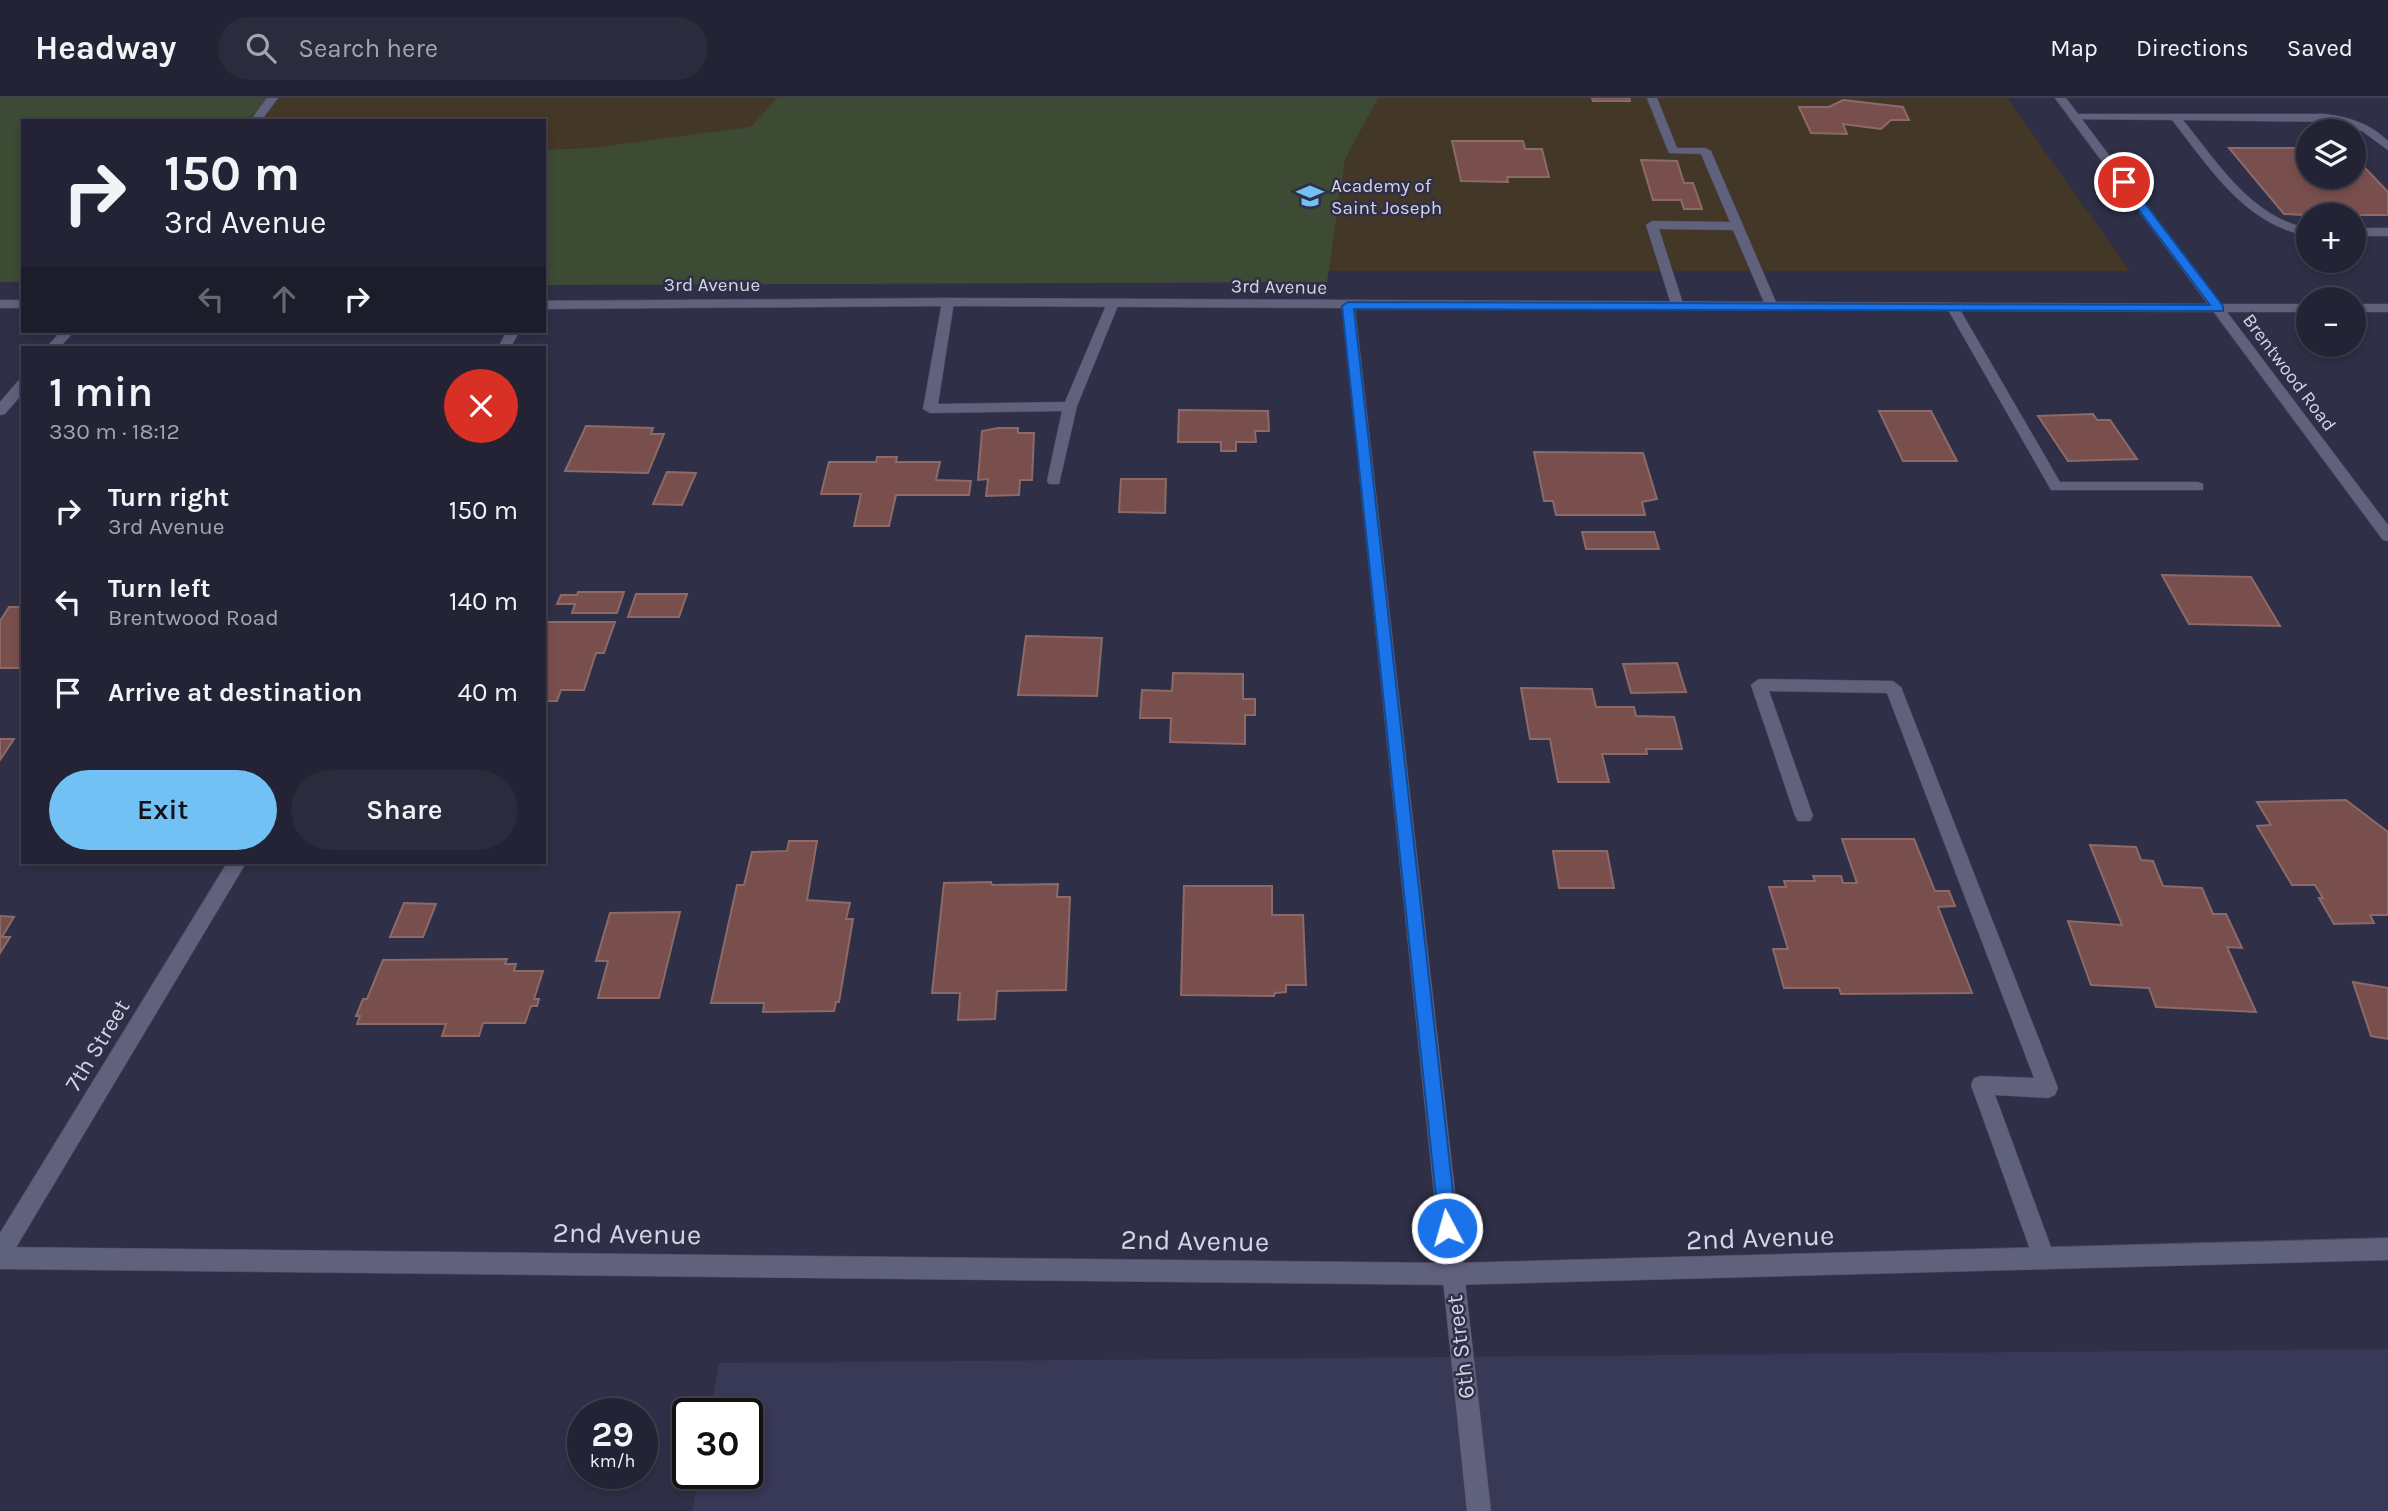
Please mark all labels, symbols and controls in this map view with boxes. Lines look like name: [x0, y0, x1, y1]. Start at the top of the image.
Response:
search box: [218, 17, 708, 80]
text: Headway: [35, 29, 176, 67]
icon: search: [242, 29, 280, 67]
text: Search here: [298, 33, 438, 64]
text: Map: [2050, 34, 2098, 62]
text: Directions: [2136, 34, 2249, 62]
text: Saved: [2287, 34, 2353, 62]
map controls: [2296, 119, 2366, 357]
button: layers: [2296, 119, 2366, 189]
text: 150 m: [164, 145, 300, 202]
icon: right: [49, 147, 140, 238]
pin: [2094, 152, 2154, 212]
icon: arrive: [2105, 163, 2143, 201]
place label: Academy of Saint Joseph: [1331, 175, 1442, 219]
school or university icon: Academy of Saint Joseph: [1295, 181, 1325, 211]
button: +: [2296, 203, 2366, 273]
text: 3rd Avenue: [164, 204, 326, 241]
street label: 3rd Avenue: [664, 274, 760, 296]
street label: 3rd Avenue: [1231, 275, 1327, 299]
icon: left: [192, 280, 230, 318]
icon: ahead: [265, 280, 303, 318]
icon: right: [338, 280, 376, 318]
button: −: [2296, 287, 2366, 357]
street label: Brentwood Road: [2238, 310, 2340, 436]
text: 1 min: [49, 367, 153, 417]
button: close: [444, 369, 518, 443]
text: 330 m · 18:12: [49, 418, 180, 445]
text: Turn right: [108, 482, 229, 513]
icon: right: [49, 492, 87, 530]
text: 150 m: [449, 495, 518, 526]
text: 3rd Avenue: [108, 513, 225, 540]
text: Turn left: [108, 573, 210, 604]
icon: left: [49, 583, 87, 621]
text: 140 m: [449, 586, 518, 617]
text: Brentwood Road: [108, 604, 279, 631]
icon: arrive: [49, 674, 87, 712]
text: Arrive at destination: [108, 677, 362, 708]
text: 40 m: [458, 677, 518, 708]
button: Exit: [49, 770, 277, 850]
button: Share: [291, 770, 518, 850]
street label: 7th Street: [60, 994, 135, 1096]
position arrow: [1410, 1191, 1484, 1265]
street label: 2nd Avenue: [552, 1216, 702, 1251]
street label: 2nd Avenue: [1685, 1218, 1835, 1257]
street label: 2nd Avenue: [1120, 1223, 1270, 1258]
street label: 6th Street: [1441, 1293, 1480, 1400]
speed limit sign: 30: [672, 1398, 763, 1489]
text: 29: [591, 1414, 634, 1455]
text: km/h: [590, 1450, 635, 1472]

